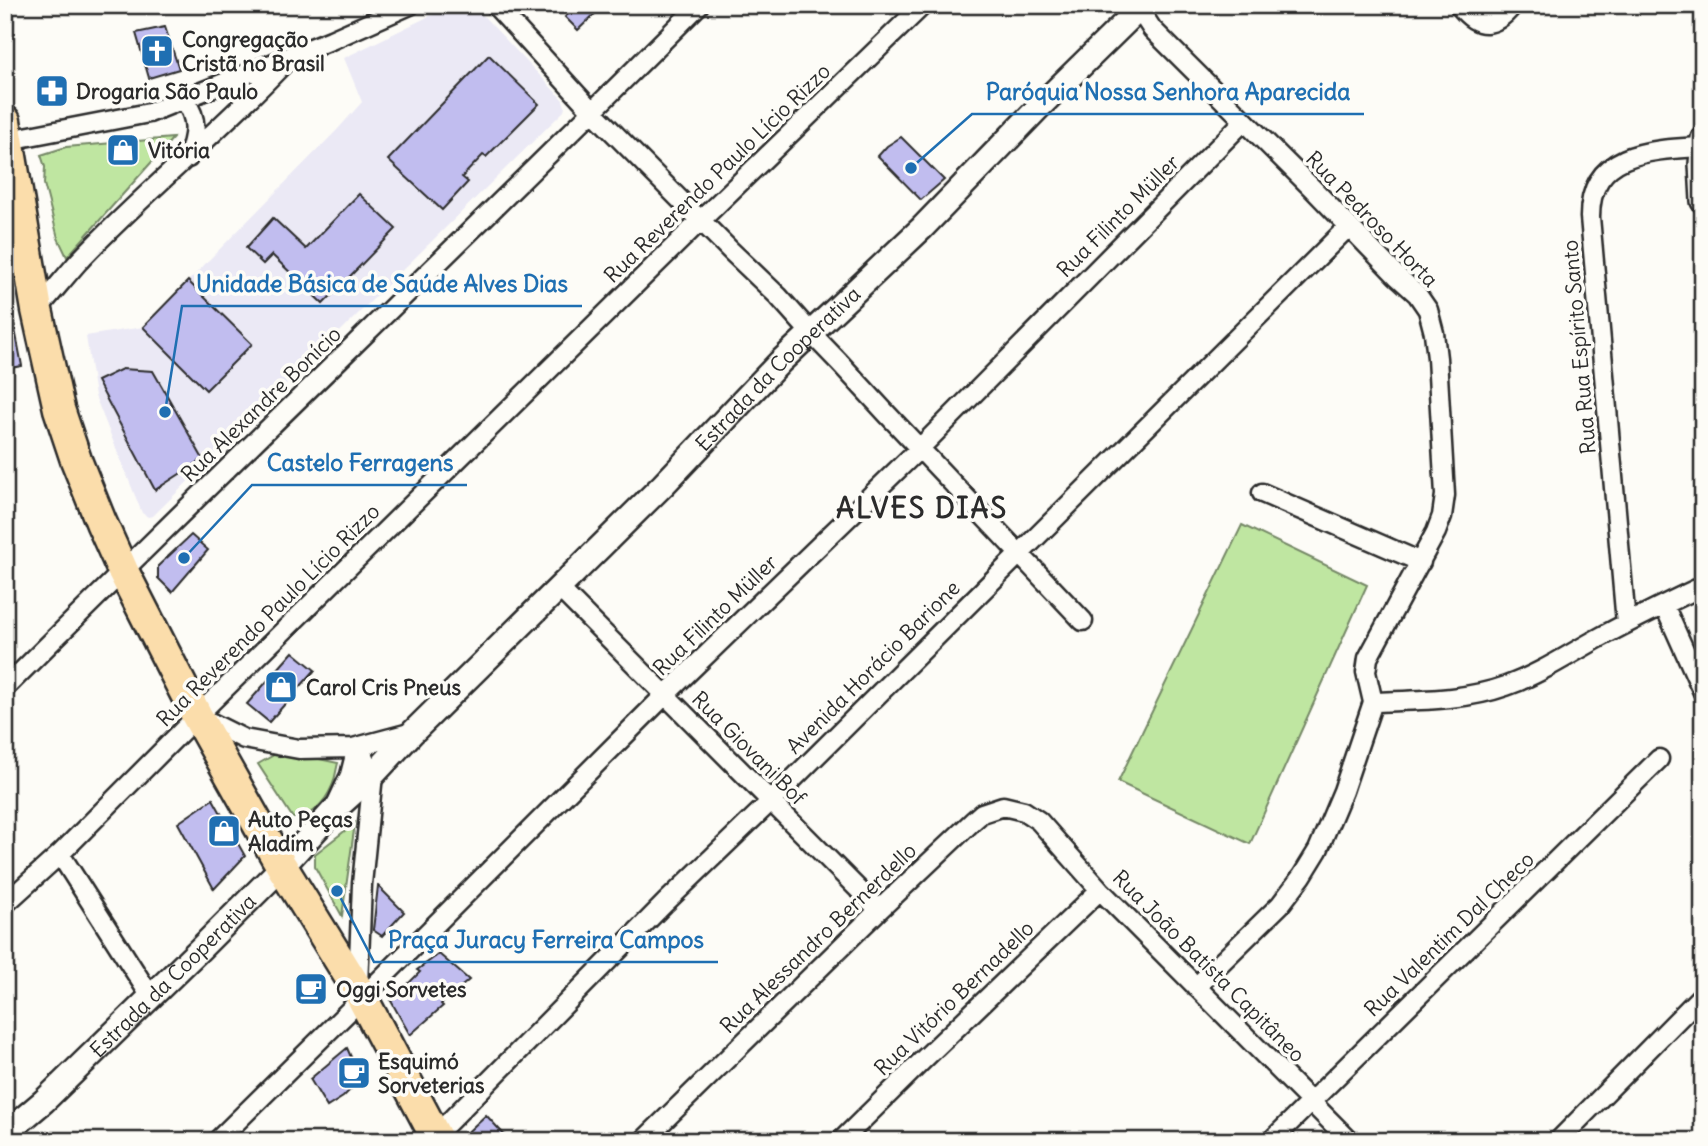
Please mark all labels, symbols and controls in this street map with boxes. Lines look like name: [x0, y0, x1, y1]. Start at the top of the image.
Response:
place label: Congregação Cristã no Brasil: [182, 26, 325, 77]
church icon: Congregação Cristã no Brasil: [138, 32, 176, 70]
street label: Rua Reverendo Paulo Lício Rizzo: [598, 58, 836, 288]
callout: Paróquia Nossa Senhora Aparecida: [972, 70, 1364, 114]
pharmacy icon: Drogaria São Paulo: [33, 72, 71, 110]
text: Paróquia Nossa Senhora Aparecida: [986, 77, 1350, 106]
place label: Drogaria São Paulo: [76, 78, 258, 105]
shop icon: Vitória: [104, 131, 142, 169]
place label: Vitória: [148, 137, 210, 164]
street label: Rua Pedroso Horta: [1300, 145, 1444, 293]
street label: Rua Filinto Müller: [1051, 149, 1185, 283]
street label: Rua Rua Espírito Santo: [1556, 239, 1602, 455]
callout: Unidade Básica de Saúde Alves Dias: [182, 262, 582, 306]
text: Unidade Básica de Saúde Alves Dias: [196, 269, 568, 298]
street label: Estrada da Cooperativa: [689, 280, 866, 457]
street label: Rua Alexandre Bonício: [175, 321, 347, 487]
callout: Castelo Ferragens: [252, 441, 467, 485]
text: Castelo Ferragens: [267, 448, 453, 477]
district label: ALVES DIAS: [836, 490, 1008, 526]
street label: Rua Reverendo Paulo Lício Rizzo: [151, 498, 385, 732]
street label: Rua Filinto Müller: [647, 548, 783, 681]
street label: Avenida Horácio Barione: [780, 574, 966, 760]
shop icon: Carol Cris Pneus: [262, 668, 300, 706]
place label: Carol Cris Pneus: [306, 674, 461, 701]
street label: Rua Giovani Bof: [686, 685, 812, 811]
place label: Auto Peças Aladim: [248, 806, 353, 857]
shop icon: Auto Peças Aladim: [205, 812, 243, 850]
street label: Rua Alessandro Bernerdello: [714, 837, 922, 1039]
street label: Rua Valentim Dal Checo: [1358, 846, 1540, 1022]
street label: Rua João Batista Capitâneo: [1107, 864, 1311, 1068]
street label: Estrada da Cooperativa: [84, 887, 262, 1063]
street label: Rua Vitório Bernadello: [868, 915, 1040, 1081]
callout: Praça Juracy Ferreira Campos: [374, 918, 718, 962]
text: Praça Juracy Ferreira Campos: [388, 925, 704, 954]
cafe icon: Oggi Sorvetes: [292, 970, 330, 1008]
place label: Oggi Sorvetes: [336, 976, 467, 1003]
place label: Esquimó Sorveterias: [378, 1048, 485, 1099]
cafe icon: Esquimó Sorveterias: [335, 1054, 373, 1092]

